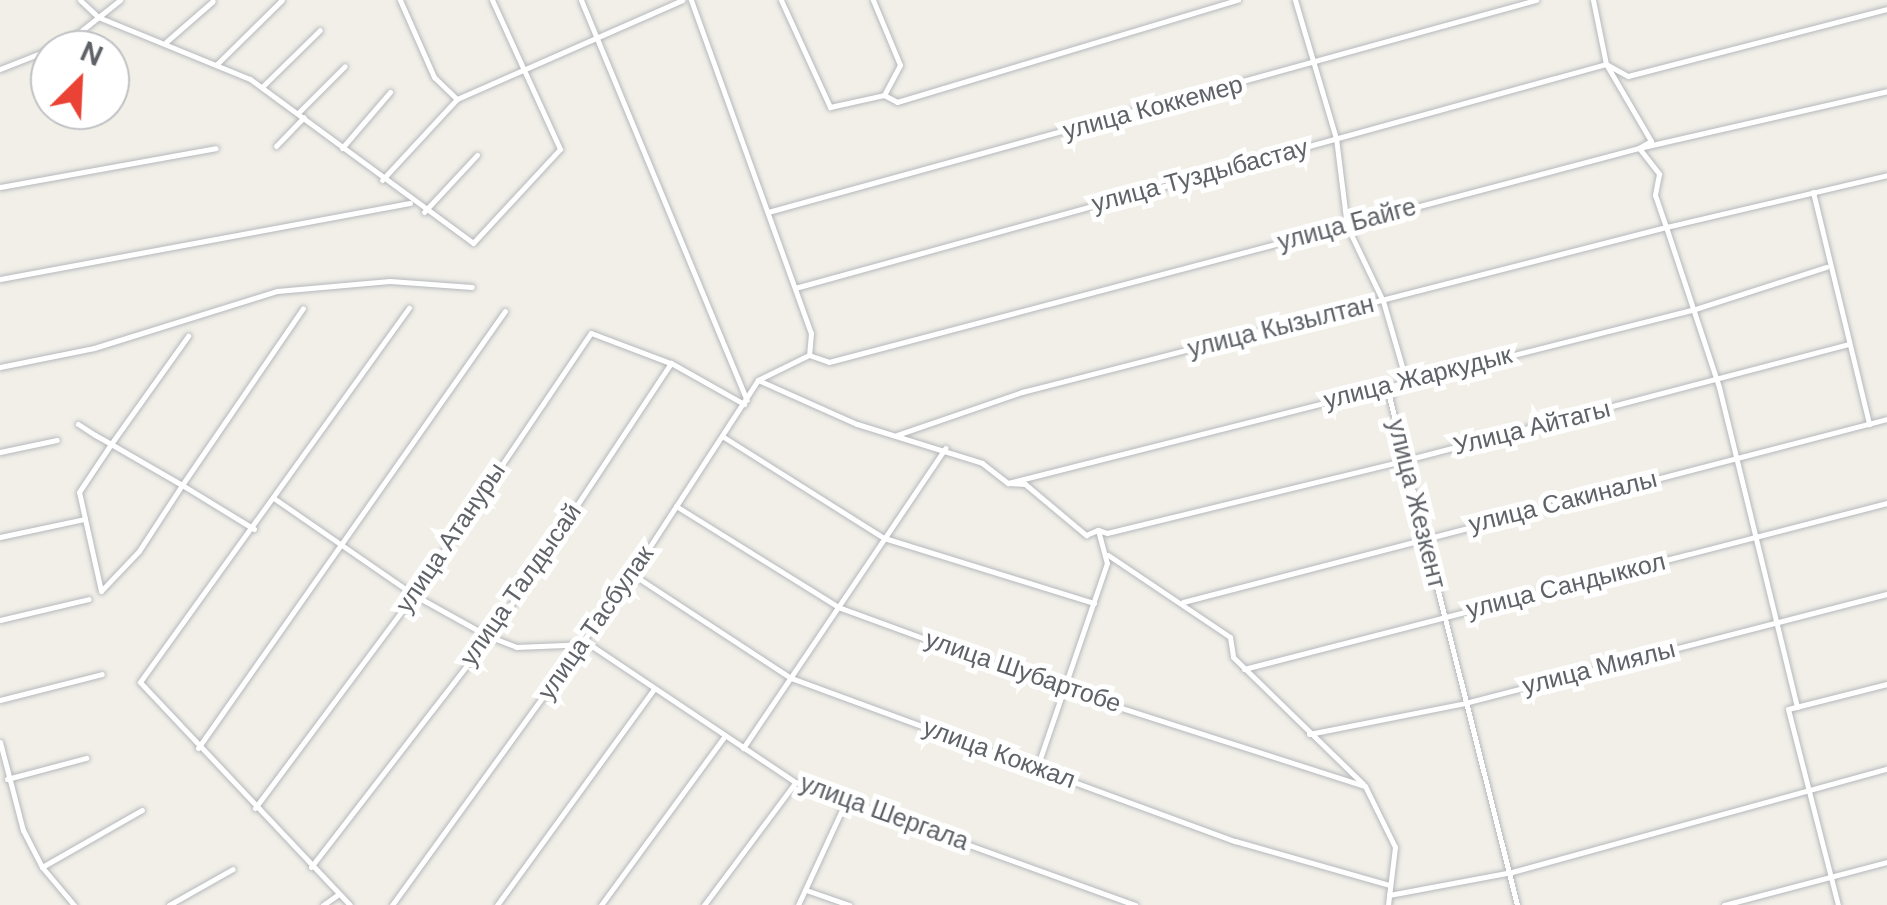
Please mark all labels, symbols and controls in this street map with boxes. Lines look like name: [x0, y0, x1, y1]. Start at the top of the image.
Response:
north arrow: [30, 30, 130, 130]
text: N: [75, 33, 108, 75]
street label: улица Коккемер: [1060, 70, 1246, 146]
street label: улица Туздыбастау: [1089, 133, 1311, 219]
street label: улица Байге: [1274, 192, 1420, 258]
street label: улица Кызылтан: [1185, 289, 1377, 365]
street label: улица Жаркудык: [1321, 340, 1515, 416]
street label: Улица Айтагы: [1451, 394, 1613, 462]
street label: улица Жезкент: [1380, 416, 1452, 592]
street label: улица Атануры: [390, 457, 512, 619]
street label: улица Сакиналы: [1466, 464, 1660, 540]
street label: улица Талдысай: [454, 498, 588, 672]
street label: улица Тасбулак: [532, 540, 660, 706]
street label: улица Сандыккол: [1463, 547, 1669, 625]
street label: улица Шубартобе: [921, 624, 1125, 720]
street label: улица Миялы: [1520, 635, 1678, 701]
street label: улица Кокжал: [919, 713, 1079, 795]
street label: улица Шергала: [796, 769, 972, 857]

